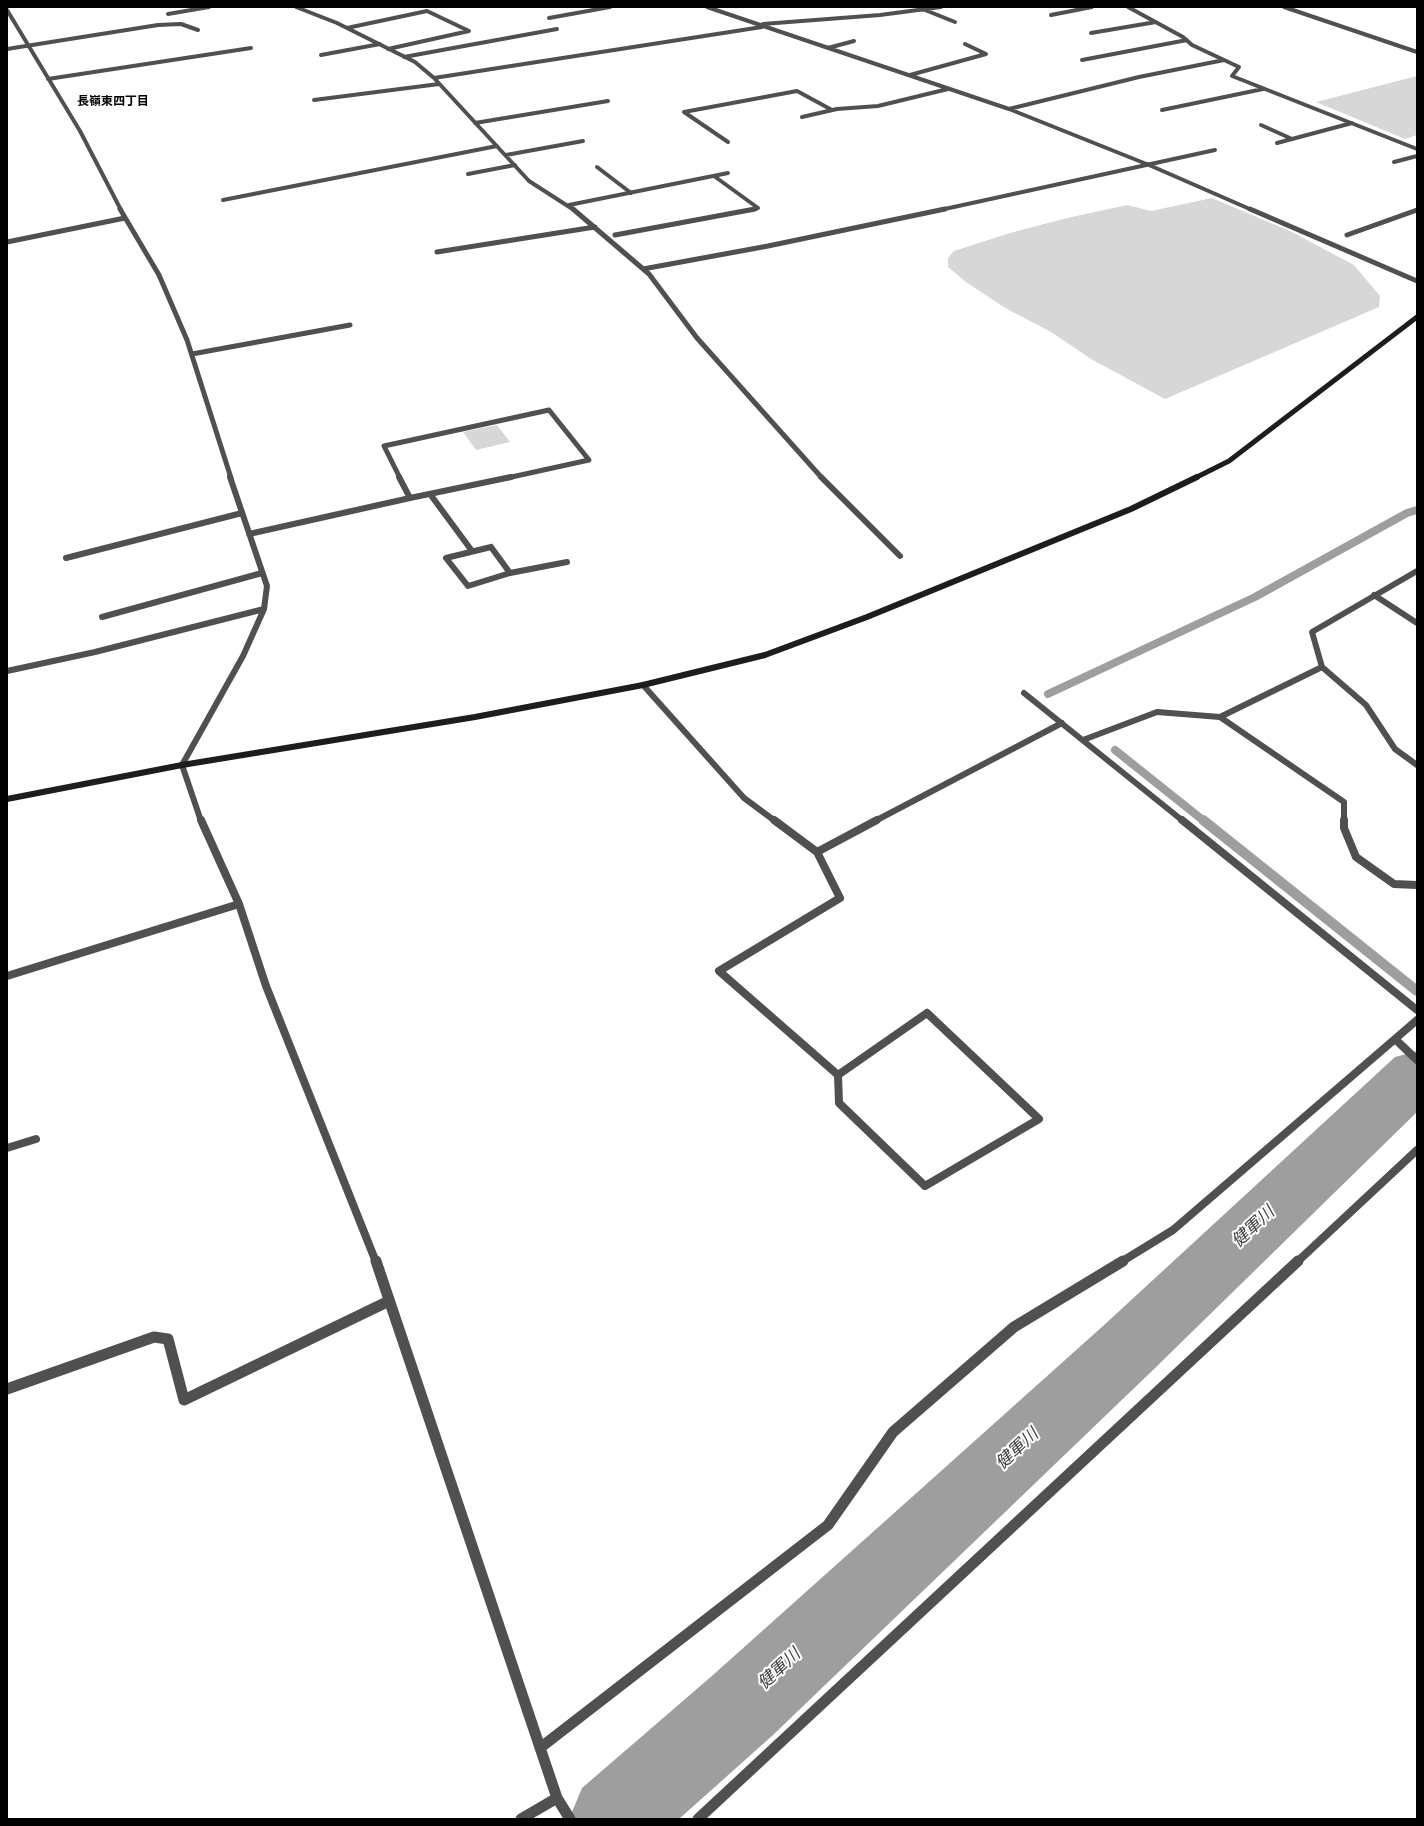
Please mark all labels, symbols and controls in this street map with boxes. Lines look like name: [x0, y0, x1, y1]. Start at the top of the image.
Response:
district label: 長嶺東四丁目: [77, 95, 149, 109]
water label: 健軍川: [1228, 1203, 1280, 1253]
water label: 健軍川: [992, 1425, 1044, 1475]
water label: 健軍川: [754, 1645, 806, 1695]

